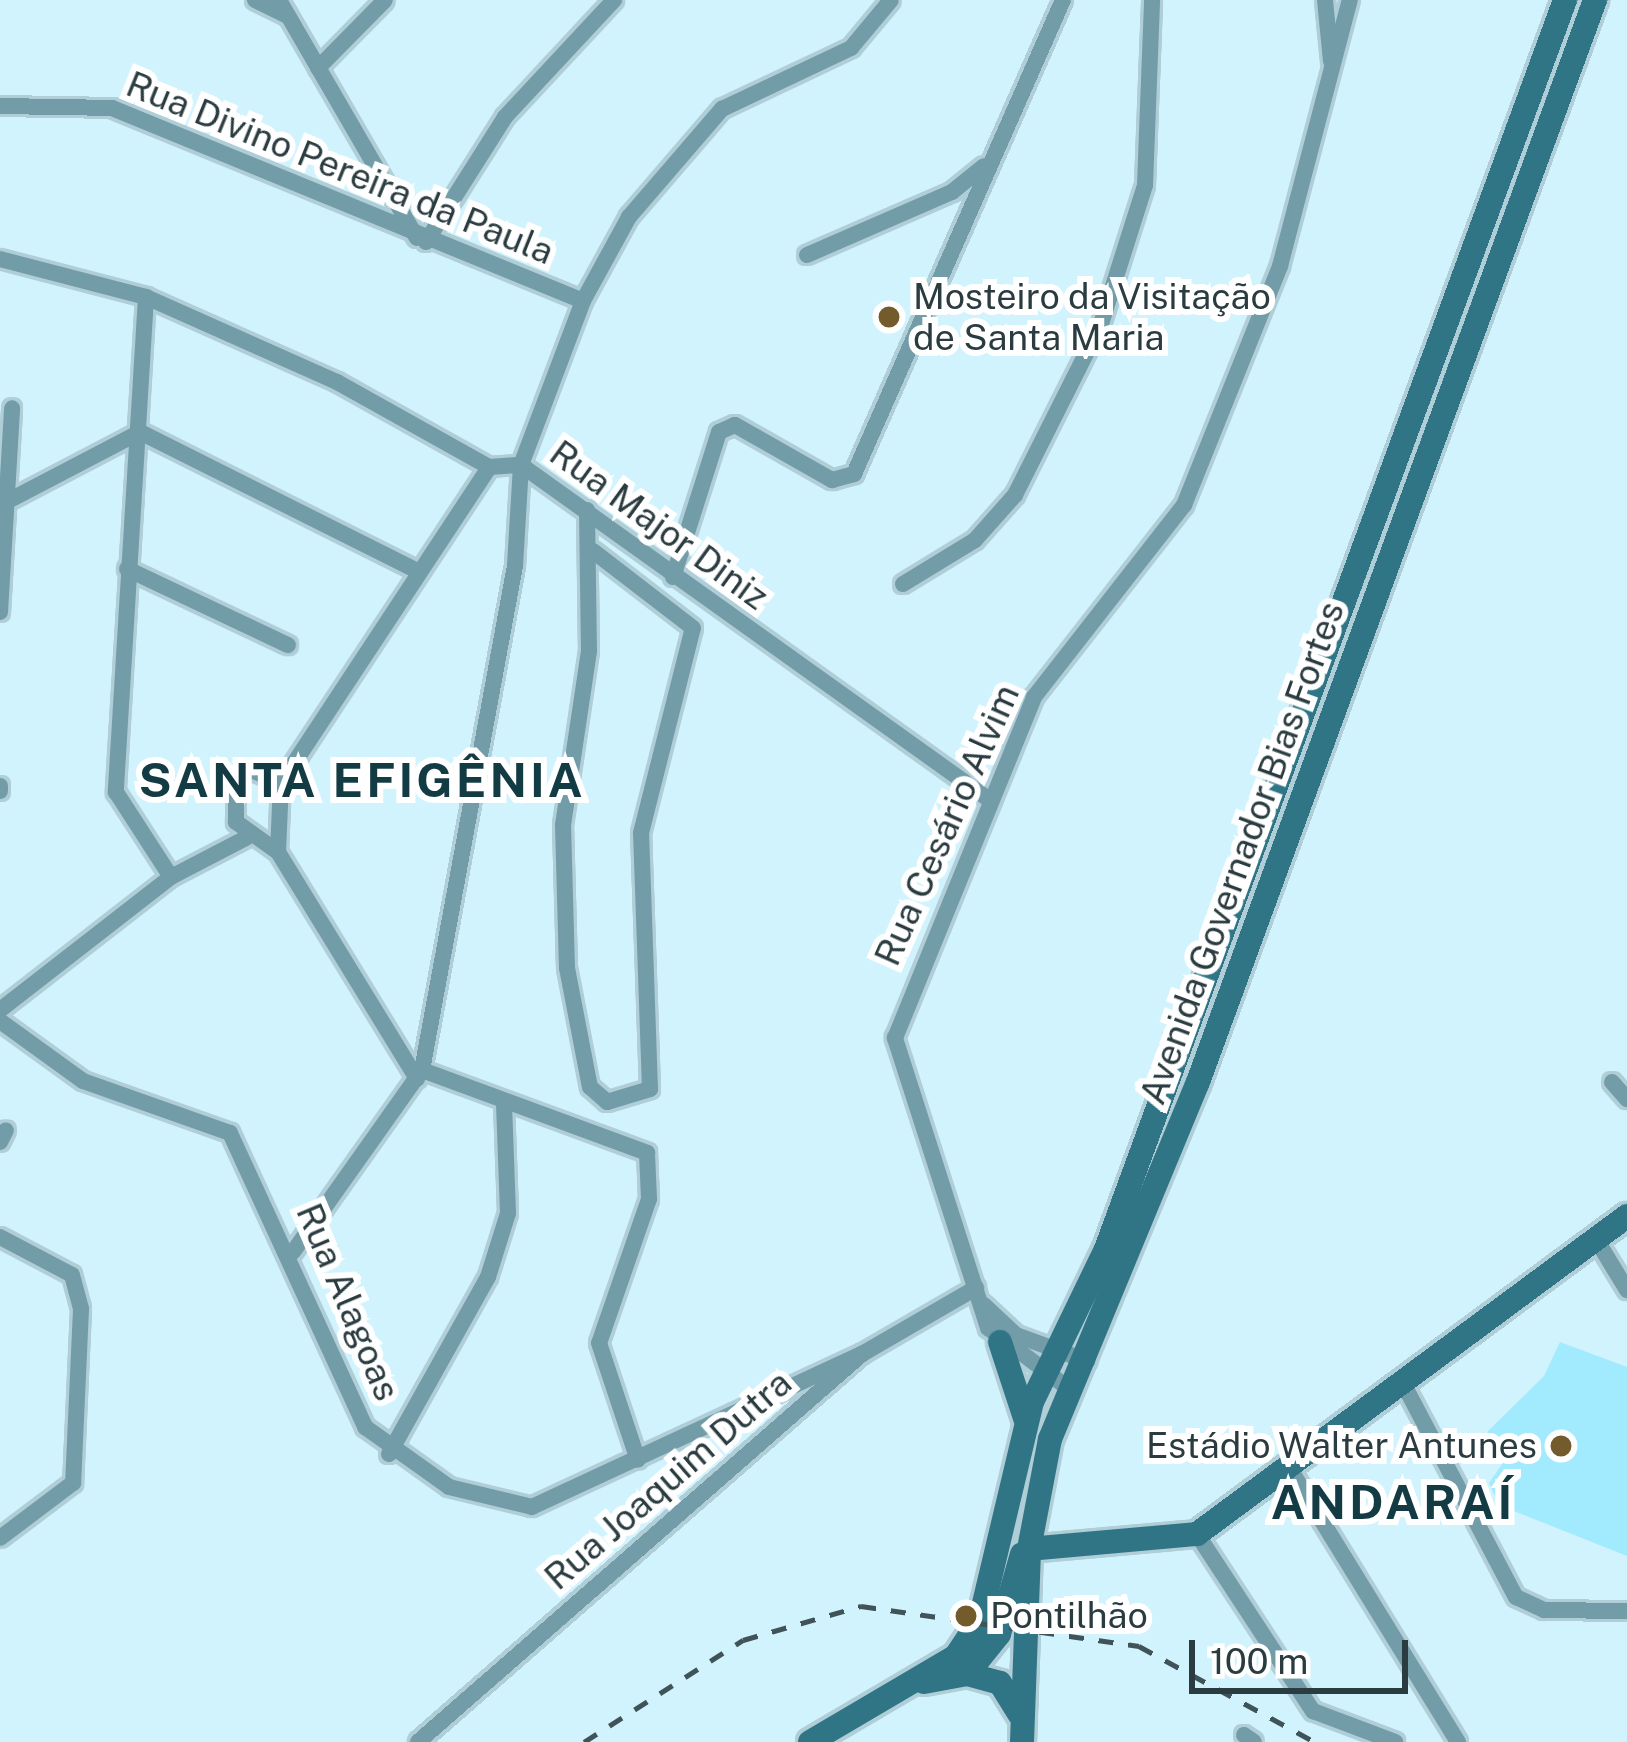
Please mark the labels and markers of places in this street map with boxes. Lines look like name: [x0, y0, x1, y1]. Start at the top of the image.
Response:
place label: Mosteiro da Visitação de Santa Maria: [913, 274, 1272, 359]
marker: Mosteiro da Visitação de Santa Maria: [876, 304, 902, 330]
place label: Estádio Walter Antunes: [1145, 1424, 1537, 1468]
marker: Estádio Walter Antunes: [1548, 1433, 1574, 1459]
place label: Pontilhão: [990, 1594, 1148, 1638]
marker: Pontilhão: [953, 1603, 979, 1629]

